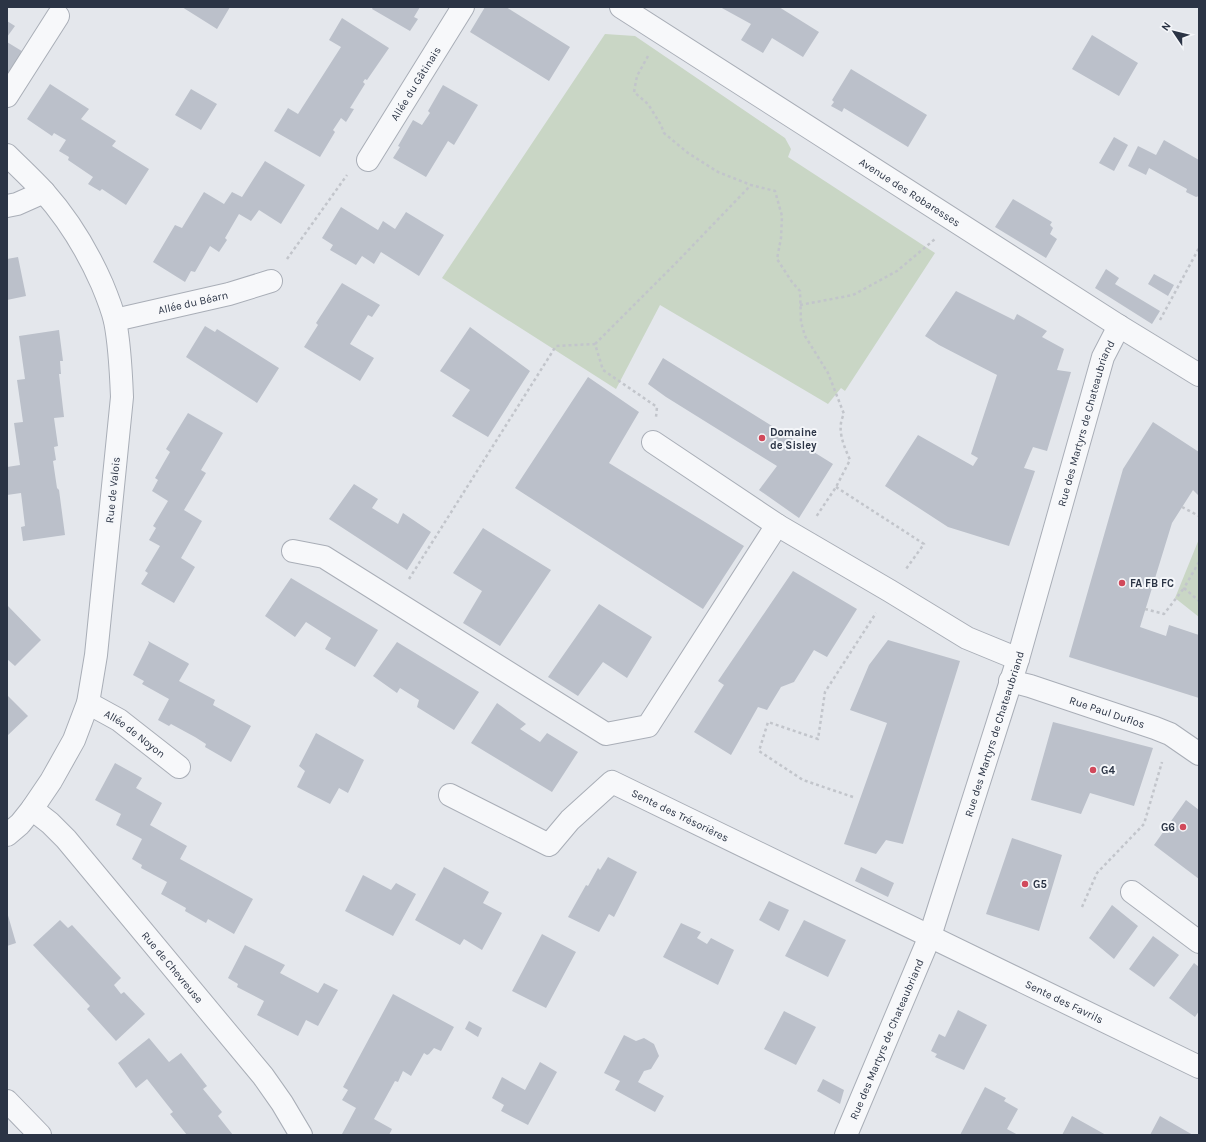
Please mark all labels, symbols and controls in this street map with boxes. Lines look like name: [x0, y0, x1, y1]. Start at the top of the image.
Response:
north arrow: [1154, 12, 1194, 52]
text: N: [1159, 20, 1174, 34]
street label: Allée du Gâtinais: [388, 44, 443, 123]
street label: Avenue des Robaresses: [857, 155, 963, 229]
street label: Allée du Béarn: [157, 288, 229, 316]
street label: Rue des Martyrs de Chateaubriand: [1055, 338, 1117, 508]
place label: Domaine de Sisley: [770, 426, 817, 452]
marker: Domaine de Sisley: [757, 433, 767, 443]
street label: Rue de Valois: [103, 456, 123, 524]
place label: FA FB FC: [1130, 577, 1174, 590]
marker: FA FB FC: [1117, 578, 1127, 588]
street label: Rue des Martyrs de Chateaubriand: [962, 650, 1026, 818]
street label: Rue Paul Duflos: [1068, 693, 1147, 731]
street label: Allée de Noyon: [102, 707, 168, 760]
place label: G4: [1101, 764, 1115, 777]
marker: G4: [1088, 765, 1098, 775]
street label: Sente des Trésorières: [629, 786, 731, 844]
place label: G6: [1161, 821, 1175, 834]
marker: G6: [1178, 822, 1188, 832]
place label: G5: [1033, 878, 1047, 891]
marker: G5: [1020, 879, 1030, 889]
street label: Rue de Chevreuse: [139, 929, 206, 1006]
street label: Rue des Martyrs de Chateaubriand: [847, 957, 926, 1121]
street label: Sente des Favrils: [1023, 977, 1106, 1026]

